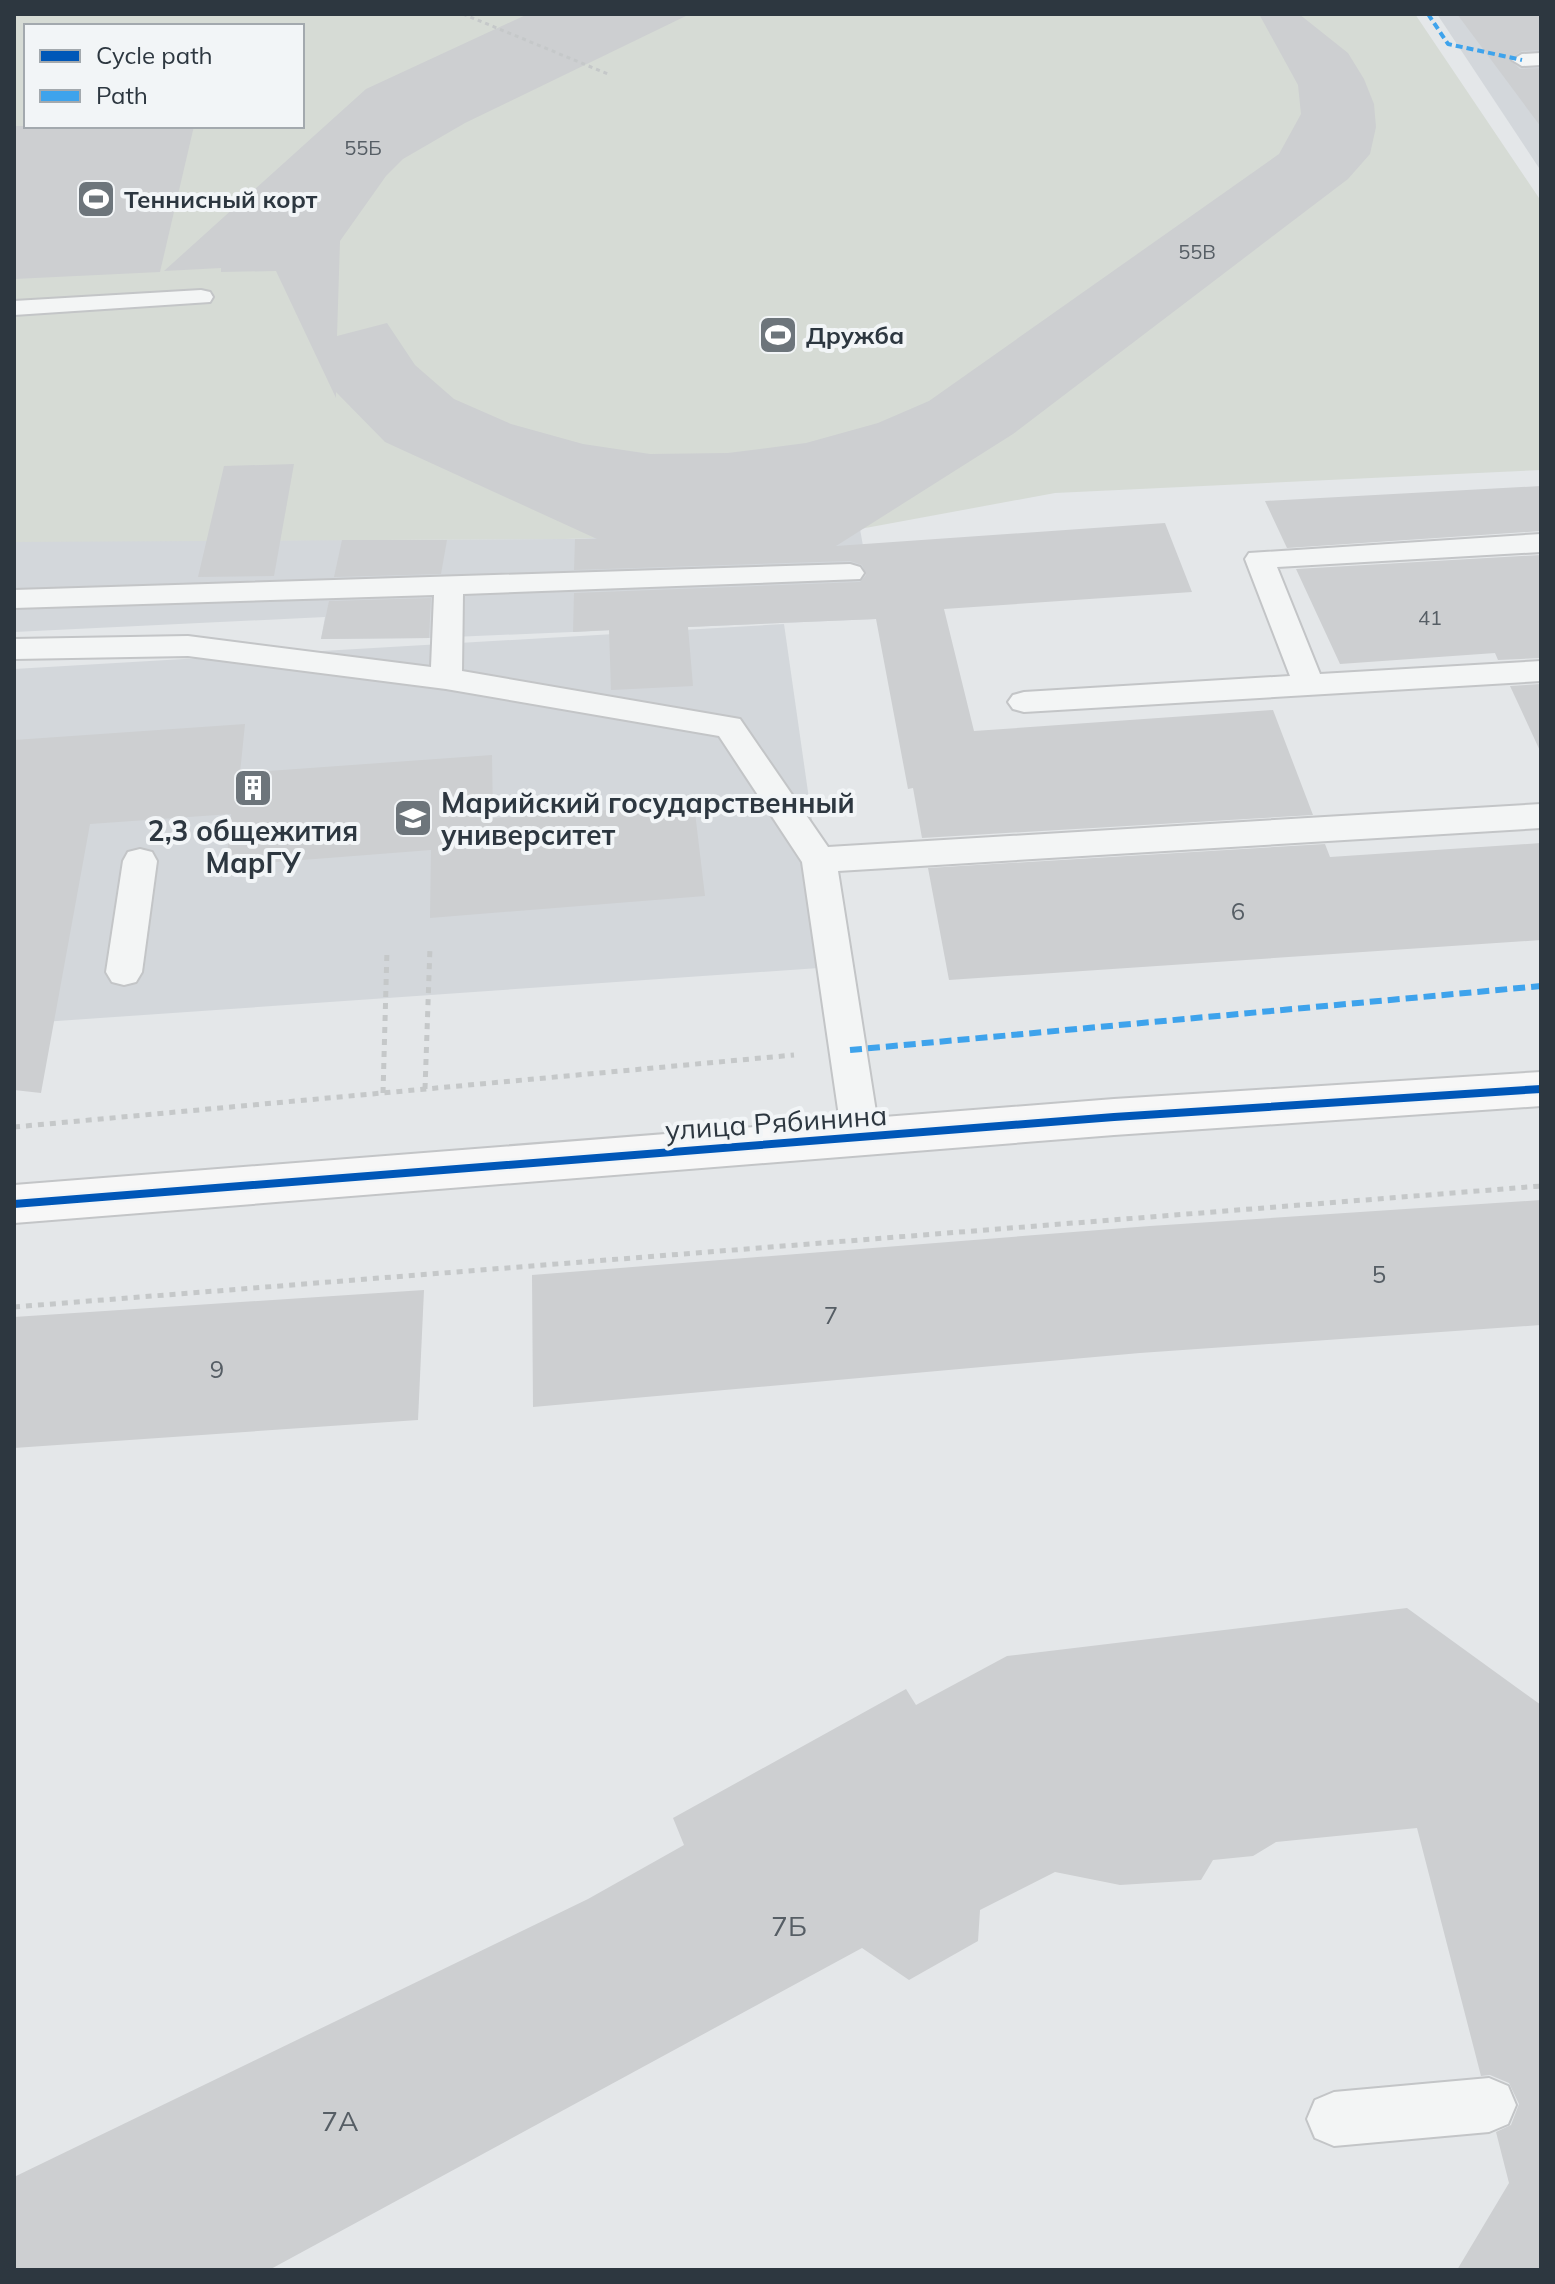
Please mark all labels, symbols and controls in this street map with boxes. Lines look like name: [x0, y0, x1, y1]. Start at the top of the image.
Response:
legend: [24, 24, 304, 128]
text: Cycle path: [96, 40, 213, 70]
text: Path: [96, 80, 148, 110]
house number: 55Б: [344, 135, 382, 160]
sports icon: Теннисный корт: [75, 178, 117, 220]
place label: Теннисный корт: [124, 184, 318, 214]
house number: 55В: [1178, 239, 1216, 264]
sports icon: Дружба: [757, 314, 799, 356]
place label: Дружба: [806, 320, 904, 350]
house number: 41: [1418, 605, 1442, 630]
building icon: 2,3 общежития МарГУ: [232, 767, 274, 809]
place label: Марийский государственный университет: [441, 785, 855, 852]
school or university icon: Марийский государственный университет: [392, 797, 434, 839]
place label: 2,3 общежития МарГУ: [148, 813, 358, 880]
house number: 6: [1231, 896, 1245, 926]
street label: улица Рябинина: [664, 1097, 888, 1147]
house number: 5: [1372, 1259, 1386, 1289]
house number: 7: [824, 1300, 838, 1330]
house number: 9: [210, 1354, 224, 1384]
house number: 7Б: [771, 1908, 807, 1943]
house number: 7А: [321, 2103, 359, 2138]

